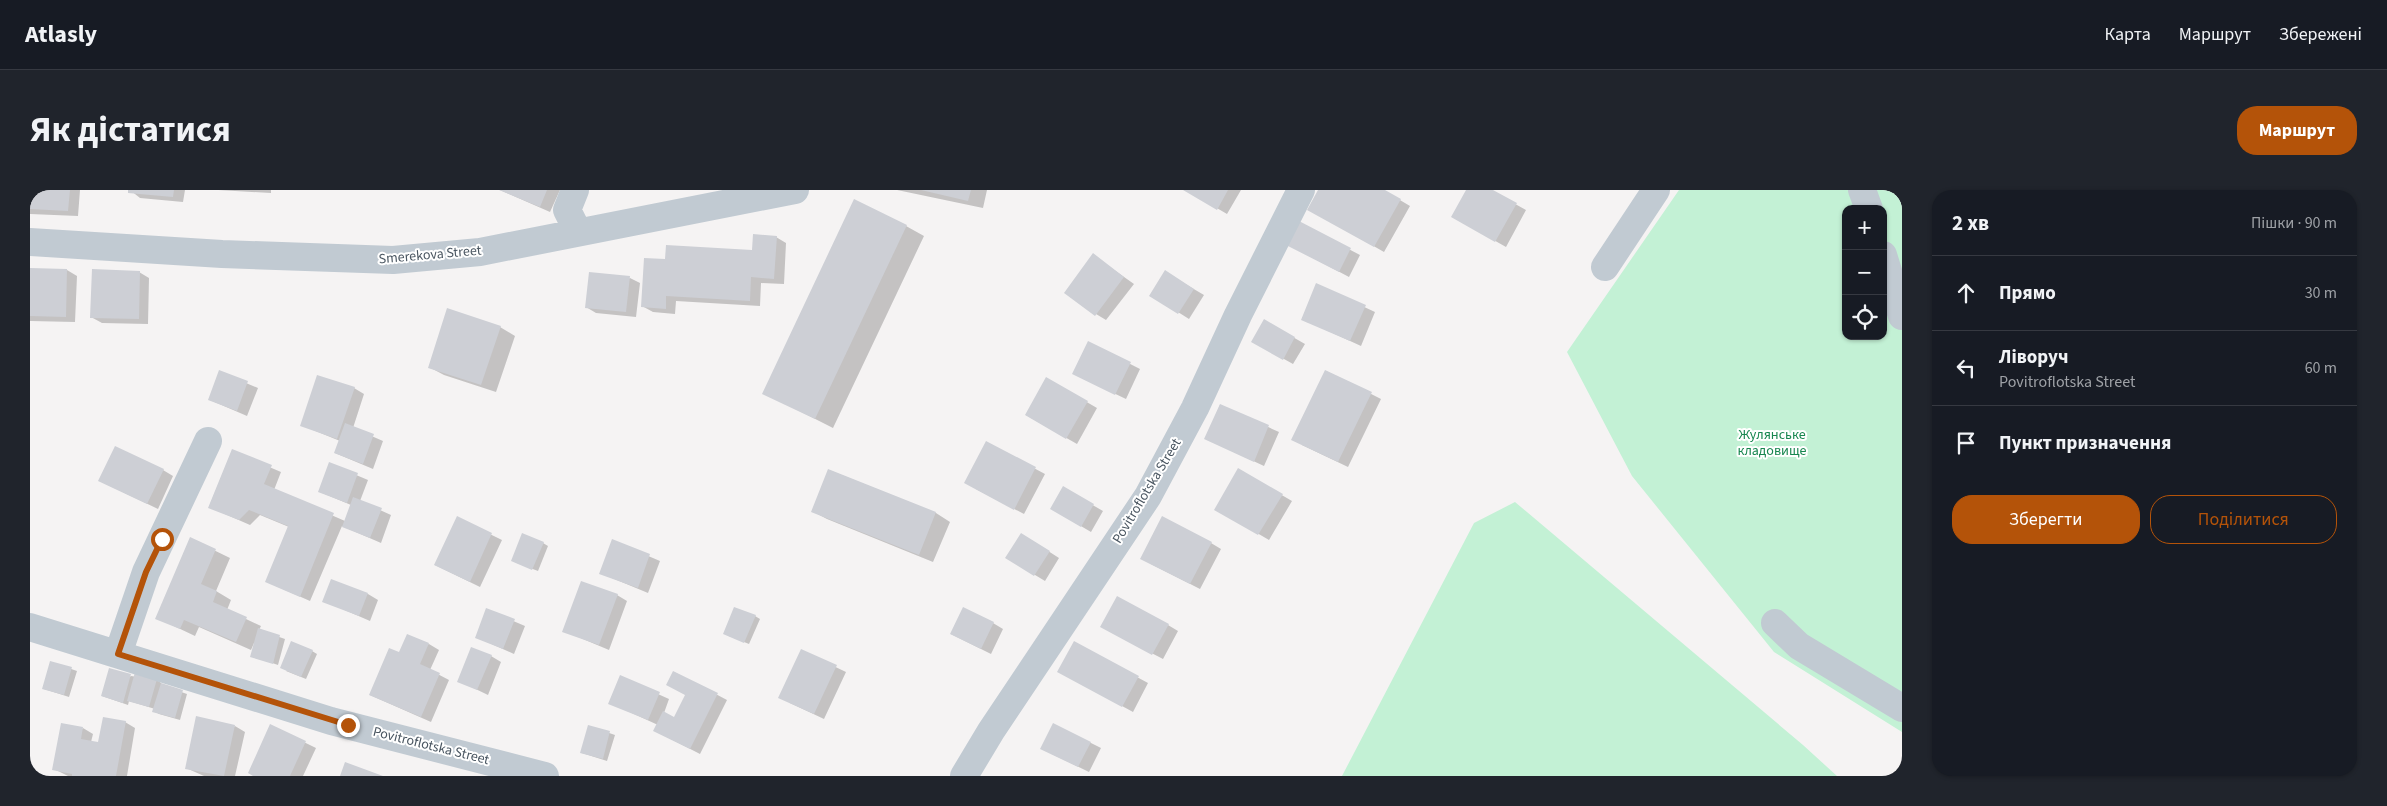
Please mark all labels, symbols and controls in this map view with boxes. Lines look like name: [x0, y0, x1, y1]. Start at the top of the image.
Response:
text: Atlasly: [25, 17, 97, 52]
text: Карта: [2105, 22, 2151, 47]
text: Маршрут: [2179, 22, 2251, 47]
text: Збережені: [2279, 22, 2362, 47]
text: Як дістатися: [30, 105, 231, 155]
button: Маршрут: [2237, 106, 2357, 155]
map controls: [1842, 205, 1887, 340]
button: +: [1842, 205, 1887, 250]
text: 2 хв: [1952, 208, 1989, 238]
text: Пішки · 90 m: [2251, 212, 2337, 234]
street label: Smerekova Street: [378, 241, 482, 269]
button: −: [1842, 250, 1887, 295]
icon: ahead: [1952, 279, 1980, 307]
text: Прямо: [1999, 280, 2056, 307]
text: 30 m: [2305, 282, 2337, 304]
button: locate: [1842, 295, 1887, 340]
text: Ліворуч: [1999, 344, 2068, 371]
icon: left: [1952, 354, 1980, 382]
text: 60 m: [2305, 357, 2337, 379]
text: Povitroflotska Street: [1999, 371, 2135, 393]
park label: Жулянське кладовище: [1737, 425, 1807, 461]
icon: arrive: [1952, 429, 1980, 457]
text: Пункт призначення: [1999, 430, 2171, 457]
street label: Povitroflotska Street: [1108, 434, 1186, 547]
button: Зберегти: [1952, 495, 2140, 544]
button: Поділитися: [2150, 495, 2337, 544]
route start: [151, 528, 174, 551]
route end: [337, 714, 360, 737]
street label: Povitroflotska Street: [371, 722, 492, 770]

